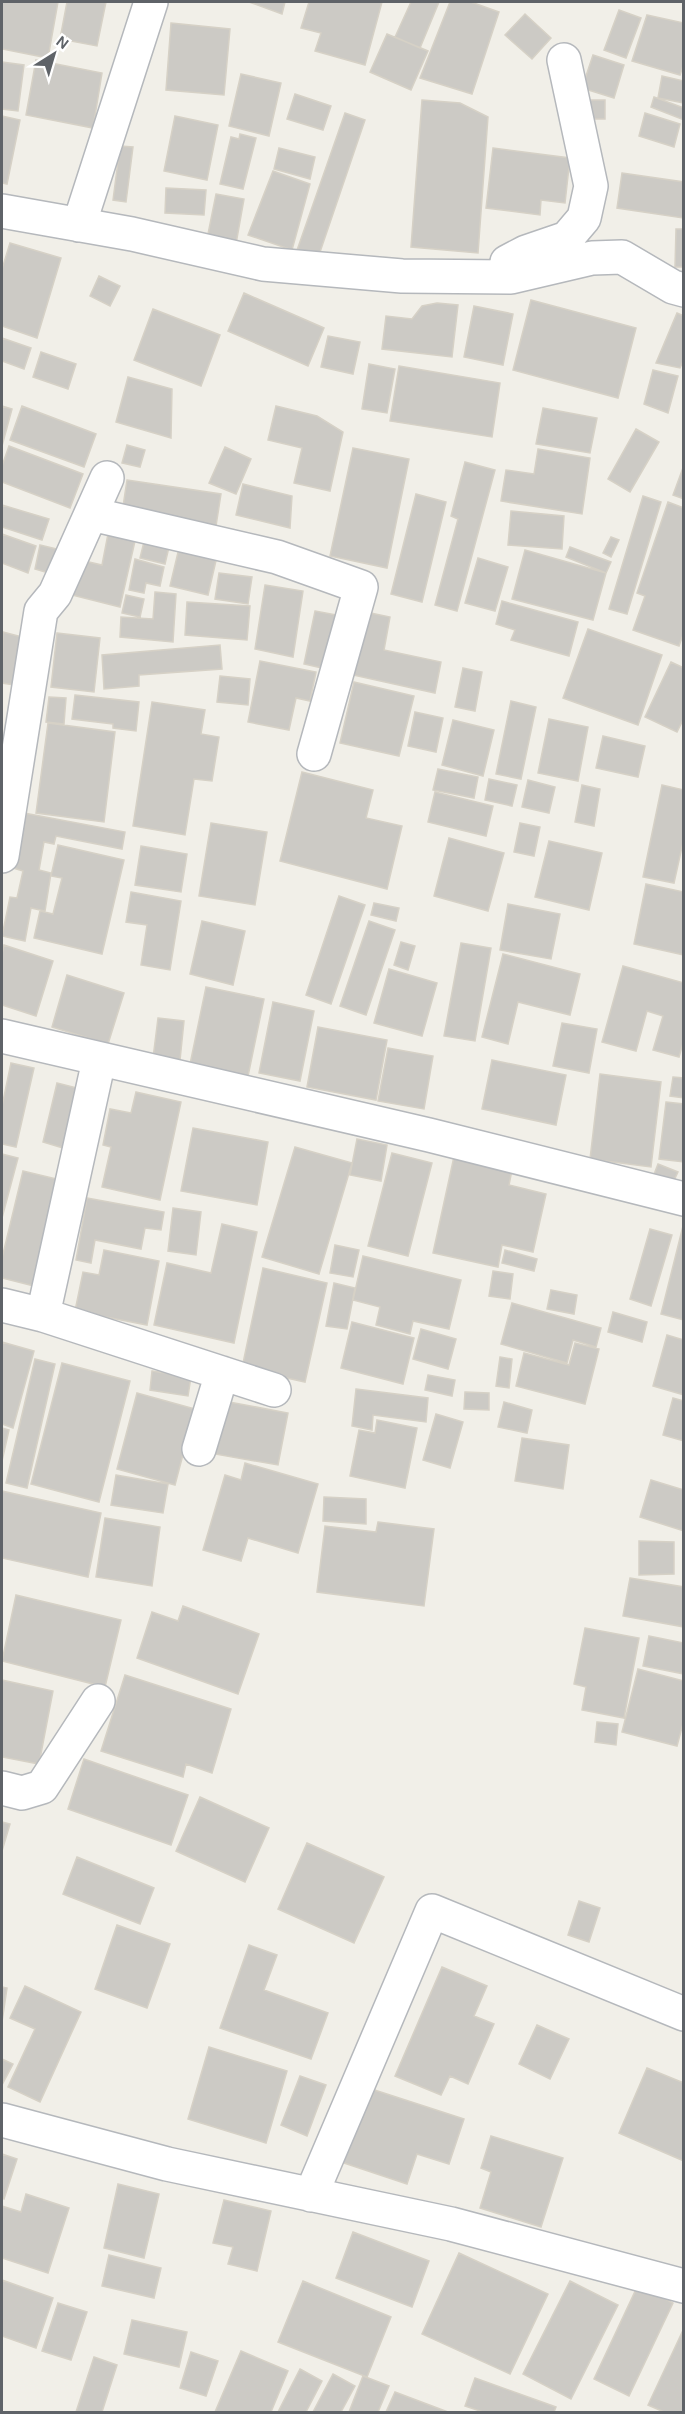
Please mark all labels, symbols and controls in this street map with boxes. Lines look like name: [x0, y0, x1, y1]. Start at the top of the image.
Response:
north arrow: [24, 24, 84, 84]
text: N: [52, 31, 73, 53]

